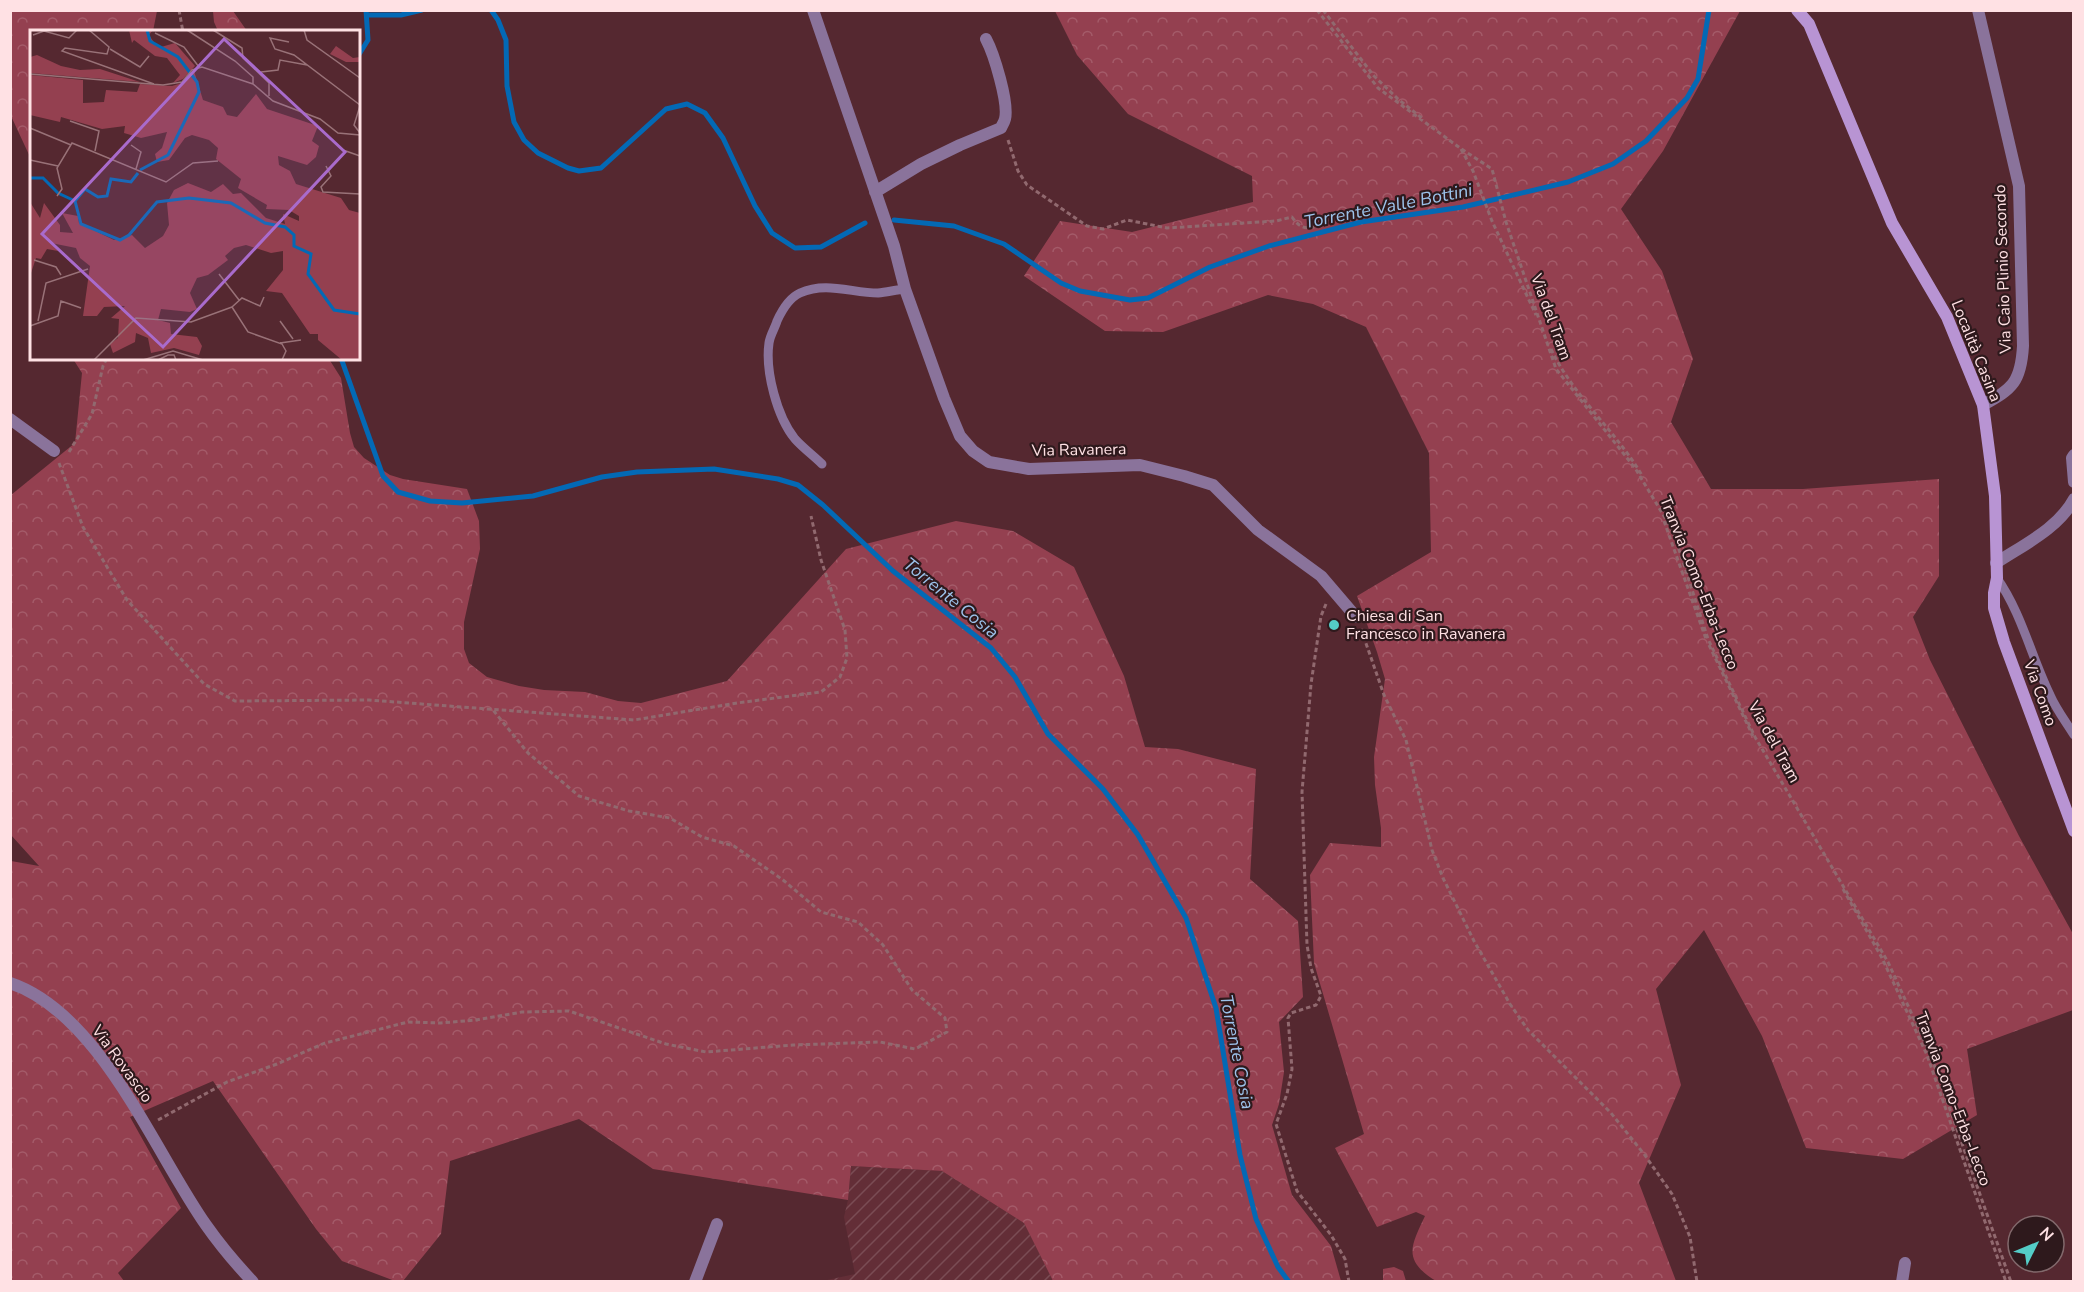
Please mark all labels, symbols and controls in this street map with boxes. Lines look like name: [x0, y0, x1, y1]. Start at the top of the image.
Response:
inset map: [30, 30, 360, 360]
water label: Torrente Valle Bottini: [1302, 178, 1475, 234]
street label: Via Caio Plinio Secondo: [1989, 184, 2017, 355]
street label: Via del Tram: [1525, 270, 1577, 363]
street label: Località Casina: [1946, 297, 2006, 405]
street label: Via Ravanera: [1030, 438, 1127, 462]
street label: Tranvia Como-Erba-Lecco: [1654, 493, 1744, 673]
water label: Torrente Cosia: [898, 552, 1004, 644]
place label: Chiesa di San Francesco in Ravanera: [1346, 605, 1506, 645]
marker: Chiesa di San Francesco in Ravanera: [1327, 618, 1341, 632]
street label: Via Como: [2018, 656, 2062, 729]
street label: Via del Tram: [1742, 696, 1805, 787]
water label: Torrente Cosia: [1214, 993, 1260, 1111]
street label: Tranvia Como-Erba-Lecco: [1910, 1009, 1996, 1189]
street label: Via Rovascio: [86, 1020, 158, 1107]
north arrow: [2006, 1214, 2066, 1274]
text: N: [2034, 1223, 2058, 1246]

